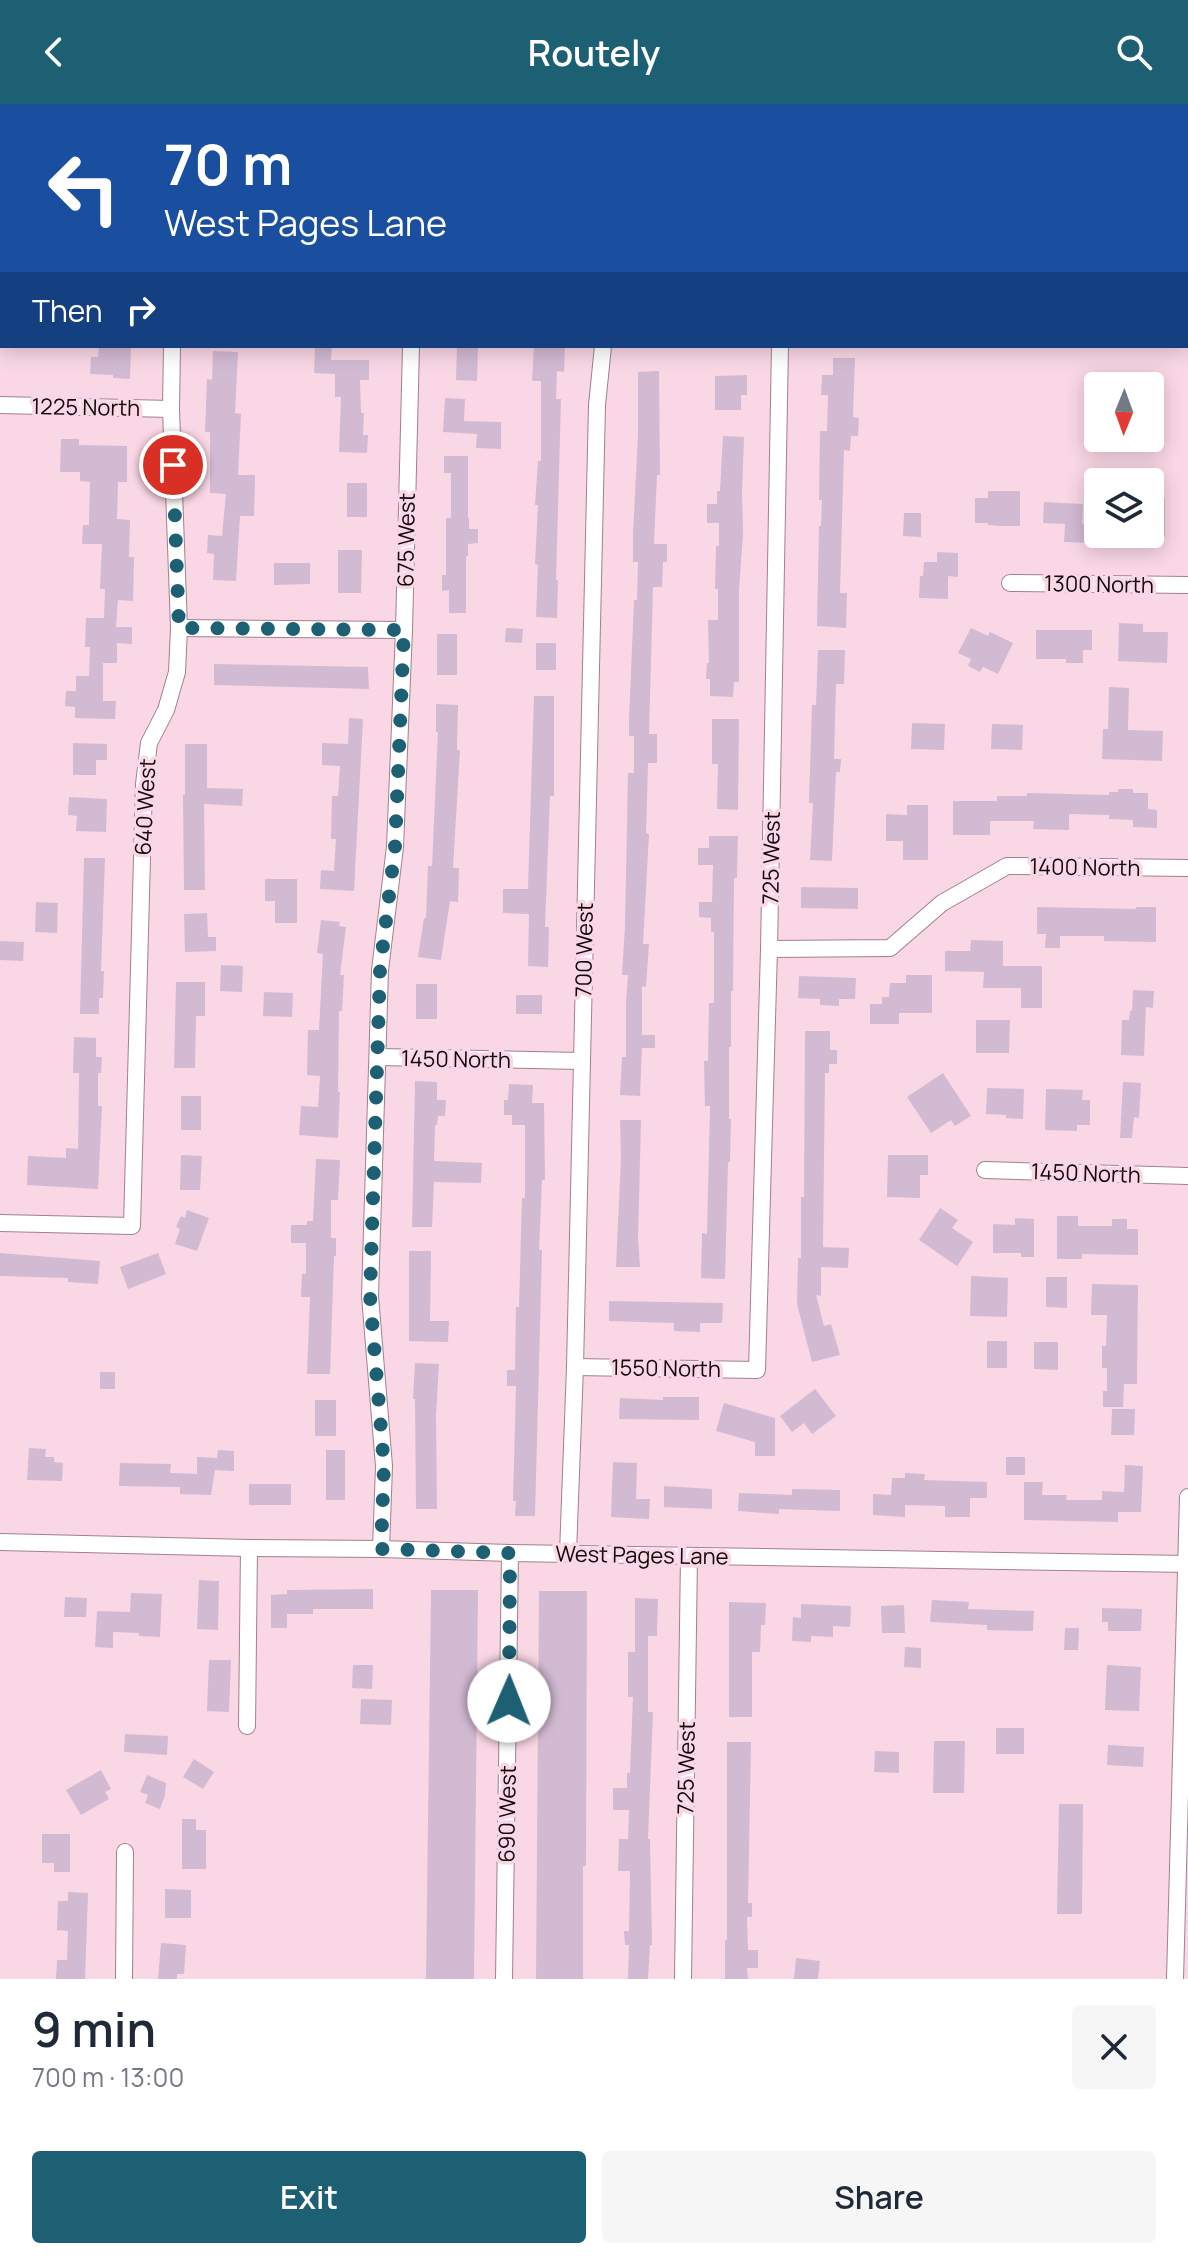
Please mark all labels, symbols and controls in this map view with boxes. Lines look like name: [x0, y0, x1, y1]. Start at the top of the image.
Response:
text: Routely: [528, 28, 660, 77]
icon: back: [32, 30, 76, 74]
icon: search: [1112, 30, 1156, 74]
text: 70 m: [164, 125, 292, 202]
icon: left: [32, 136, 136, 240]
text: West Pages Lane: [164, 198, 447, 247]
icon: right: [119, 288, 163, 332]
text: Then: [32, 290, 103, 331]
north arrow: [1084, 372, 1164, 452]
map controls: [1084, 372, 1164, 548]
street label: 1225 North: [31, 391, 141, 423]
pin: [139, 431, 207, 499]
icon: arrive: [151, 443, 195, 487]
button: layers: [1084, 468, 1164, 548]
street label: 675 West: [390, 492, 422, 587]
street label: 1300 North: [1044, 568, 1154, 600]
street label: 640 West: [127, 758, 163, 856]
street label: 725 West: [755, 811, 787, 905]
street label: 1400 North: [1029, 851, 1141, 883]
street label: 700 West: [568, 902, 600, 998]
street label: 1450 North: [401, 1043, 511, 1075]
street label: 1450 North: [1031, 1156, 1141, 1190]
street label: 1550 North: [611, 1352, 721, 1384]
street label: West Pages Lane: [555, 1538, 729, 1572]
position arrow: [467, 1659, 551, 1743]
street label: 725 West: [670, 1721, 702, 1815]
street label: 690 West: [491, 1765, 523, 1863]
text: 9 min: [32, 1996, 156, 2061]
button: close: [1072, 2005, 1156, 2089]
text: 700 m · 13:00: [32, 2059, 184, 2095]
button: Exit: [32, 2151, 586, 2243]
button: Share: [602, 2151, 1156, 2243]

